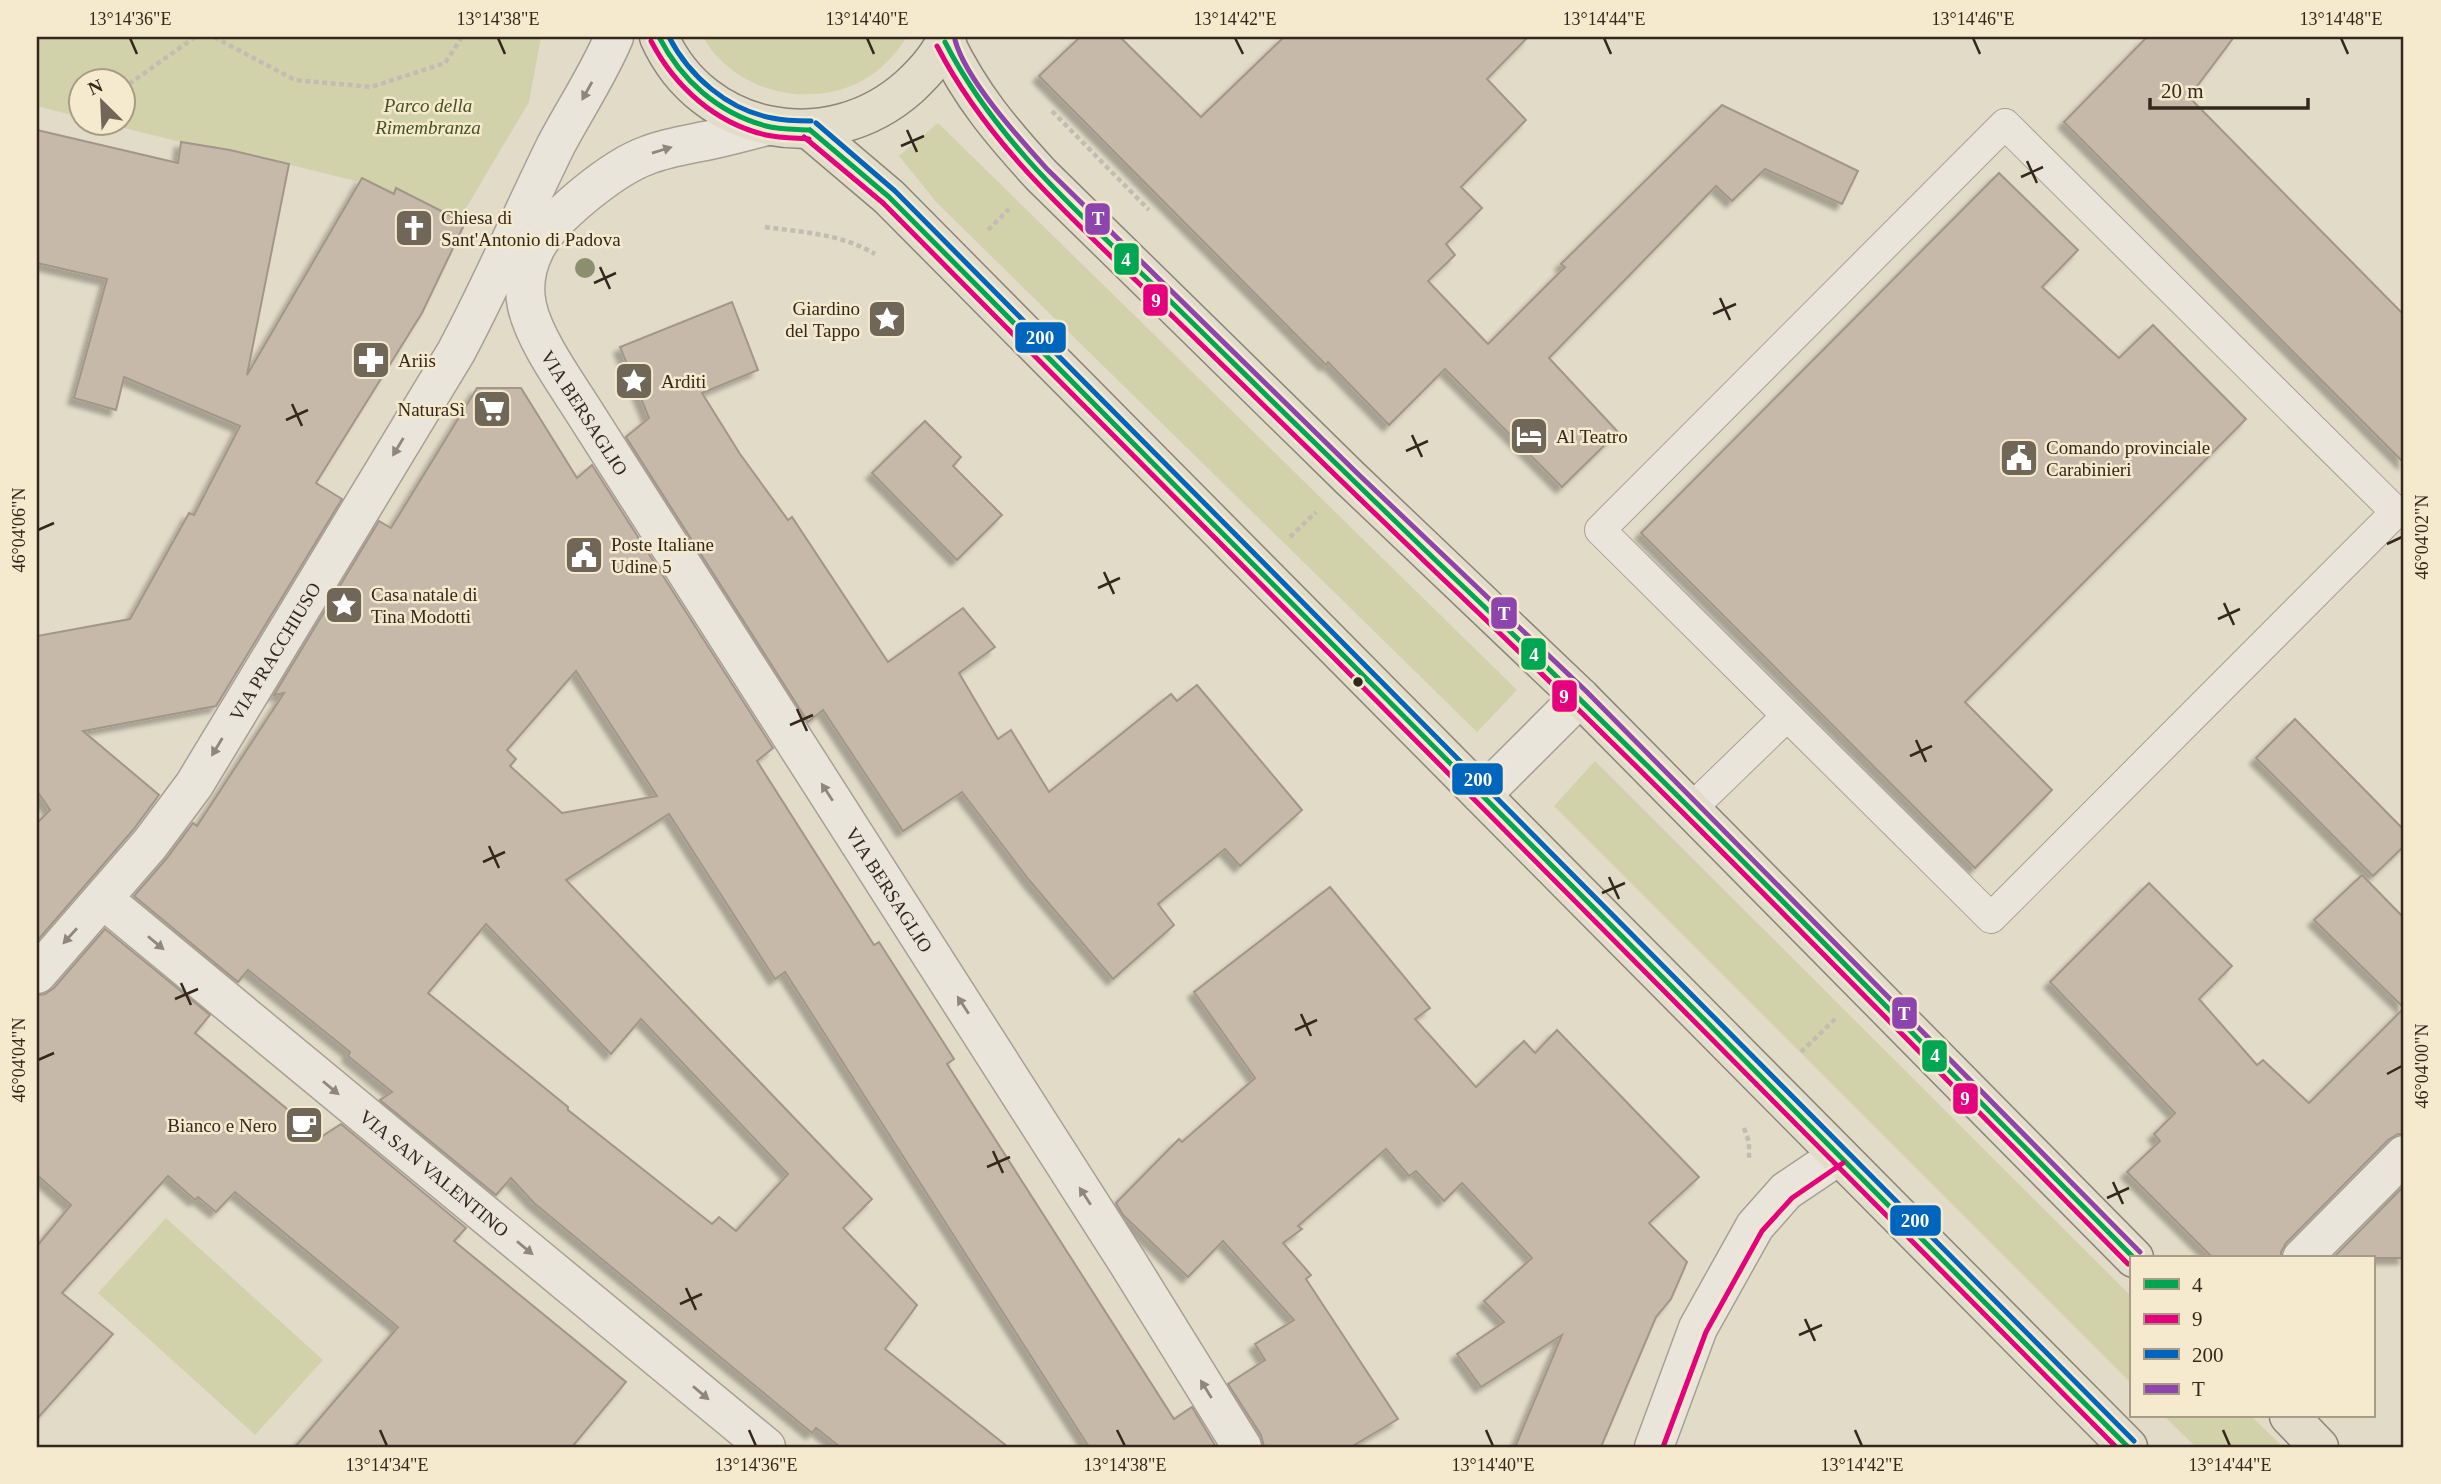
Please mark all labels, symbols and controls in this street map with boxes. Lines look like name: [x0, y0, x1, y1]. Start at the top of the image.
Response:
text: 13°14'36"E: [89, 9, 171, 29]
text: 13°14'38"E: [457, 9, 539, 29]
text: 13°14'40"E: [826, 9, 908, 29]
text: 13°14'42"E: [1194, 9, 1276, 29]
text: 13°14'44"E: [1563, 9, 1645, 29]
text: 13°14'46"E: [1932, 9, 2014, 29]
text: 13°14'48"E: [2300, 9, 2382, 29]
north arrow: [66, 66, 136, 136]
scale bar: [2150, 66, 2308, 110]
text: N: [85, 74, 106, 99]
text: 20 m: [2161, 79, 2204, 103]
one-way arrow: [581, 81, 593, 100]
park label: Parco della Rimembranza: [374, 95, 481, 138]
one-way arrow: [651, 145, 672, 155]
line badge: T: [1084, 202, 1111, 236]
church icon: Chiesa di Sant'Antonio di Padova: [393, 207, 435, 249]
place label: Chiesa di Sant'Antonio di Padova: [441, 207, 621, 250]
text: T: [1092, 208, 1105, 229]
line badge: 4: [1113, 242, 1140, 276]
text: 4: [1121, 249, 1131, 270]
line badge: 9: [1142, 283, 1169, 317]
text: 9: [1151, 290, 1161, 311]
place label: Giardino del Tappo: [785, 298, 860, 341]
place icon: Giardino del Tappo: [866, 298, 908, 340]
line badge: 200: [1014, 321, 1067, 354]
text: 200: [1026, 327, 1054, 348]
pharmacy icon: Ariis: [350, 339, 392, 381]
street label: VIA BERSAGLIO: [537, 346, 632, 479]
place label: Ariis: [398, 350, 436, 371]
place icon: Arditi: [613, 360, 655, 402]
place label: Arditi: [661, 371, 706, 392]
supermarket icon: NaturaSì: [471, 388, 513, 430]
place label: NaturaSì: [397, 399, 465, 420]
hotel icon: Al Teatro: [1508, 415, 1550, 457]
place label: Al Teatro: [1556, 426, 1628, 447]
public building icon: Comando provinciale Carabinieri: [1998, 437, 2040, 479]
place label: Comando provinciale Carabinieri: [2046, 437, 2210, 480]
one-way arrow: [392, 438, 405, 457]
text: 46°04'06"N: [9, 488, 29, 572]
text: 46°04'02"N: [2412, 495, 2432, 579]
public building icon: Poste Italiane Udine 5: [563, 534, 605, 576]
place label: Poste Italiane Udine 5: [611, 534, 714, 577]
street label: VIA PRACCHIUSO: [225, 578, 325, 724]
place icon: Casa natale di Tina Modotti: [323, 584, 365, 626]
place label: Casa natale di Tina Modotti: [371, 584, 478, 627]
line badge: T: [1490, 596, 1518, 630]
text: T: [1498, 603, 1511, 624]
line badge: 4: [1520, 637, 1547, 671]
text: 4: [1529, 644, 1539, 665]
unlabelled marker: [1351, 675, 1365, 689]
line badge: 9: [1551, 679, 1578, 713]
text: 9: [1559, 686, 1569, 707]
one-way arrow: [211, 738, 224, 757]
line badge: 200: [1451, 762, 1504, 796]
text: 200: [1464, 769, 1492, 790]
one-way arrow: [821, 783, 834, 802]
street label: VIA BERSAGLIO: [842, 823, 937, 956]
one-way arrow: [63, 928, 78, 945]
one-way arrow: [147, 935, 164, 950]
one-way arrow: [956, 995, 969, 1014]
line badge: T: [1891, 996, 1918, 1030]
text: T: [1898, 1003, 1911, 1024]
text: 46°04'04"N: [9, 1018, 29, 1102]
text: 46°04'00"N: [2412, 1024, 2432, 1108]
line badge: 4: [1921, 1039, 1948, 1073]
text: 4: [1930, 1045, 1940, 1066]
one-way arrow: [322, 1080, 340, 1095]
line badge: 9: [1952, 1082, 1979, 1115]
text: 9: [1960, 1088, 1970, 1109]
cafe icon: Bianco e Nero: [283, 1104, 325, 1146]
street label: VIA SAN VALENTINO: [356, 1105, 513, 1241]
place label: Bianco e Nero: [167, 1115, 277, 1136]
one-way arrow: [1079, 1187, 1092, 1206]
line badge: 200: [1889, 1204, 1942, 1237]
text: 200: [1901, 1210, 1929, 1231]
one-way arrow: [517, 1240, 534, 1255]
legend: [2130, 1256, 2374, 1418]
text: 4: [2192, 1273, 2203, 1297]
text: 9: [2192, 1307, 2203, 1331]
text: 200: [2192, 1343, 2224, 1367]
text: T: [2192, 1377, 2205, 1401]
one-way arrow: [1200, 1380, 1212, 1399]
one-way arrow: [692, 1385, 709, 1400]
text: 13°14'34"E: [346, 1455, 428, 1475]
text: 13°14'36"E: [715, 1455, 797, 1475]
text: 13°14'38"E: [1084, 1455, 1166, 1475]
text: 13°14'40"E: [1452, 1455, 1534, 1475]
text: 13°14'42"E: [1821, 1455, 1903, 1475]
text: 13°14'44"E: [2189, 1455, 2271, 1475]

